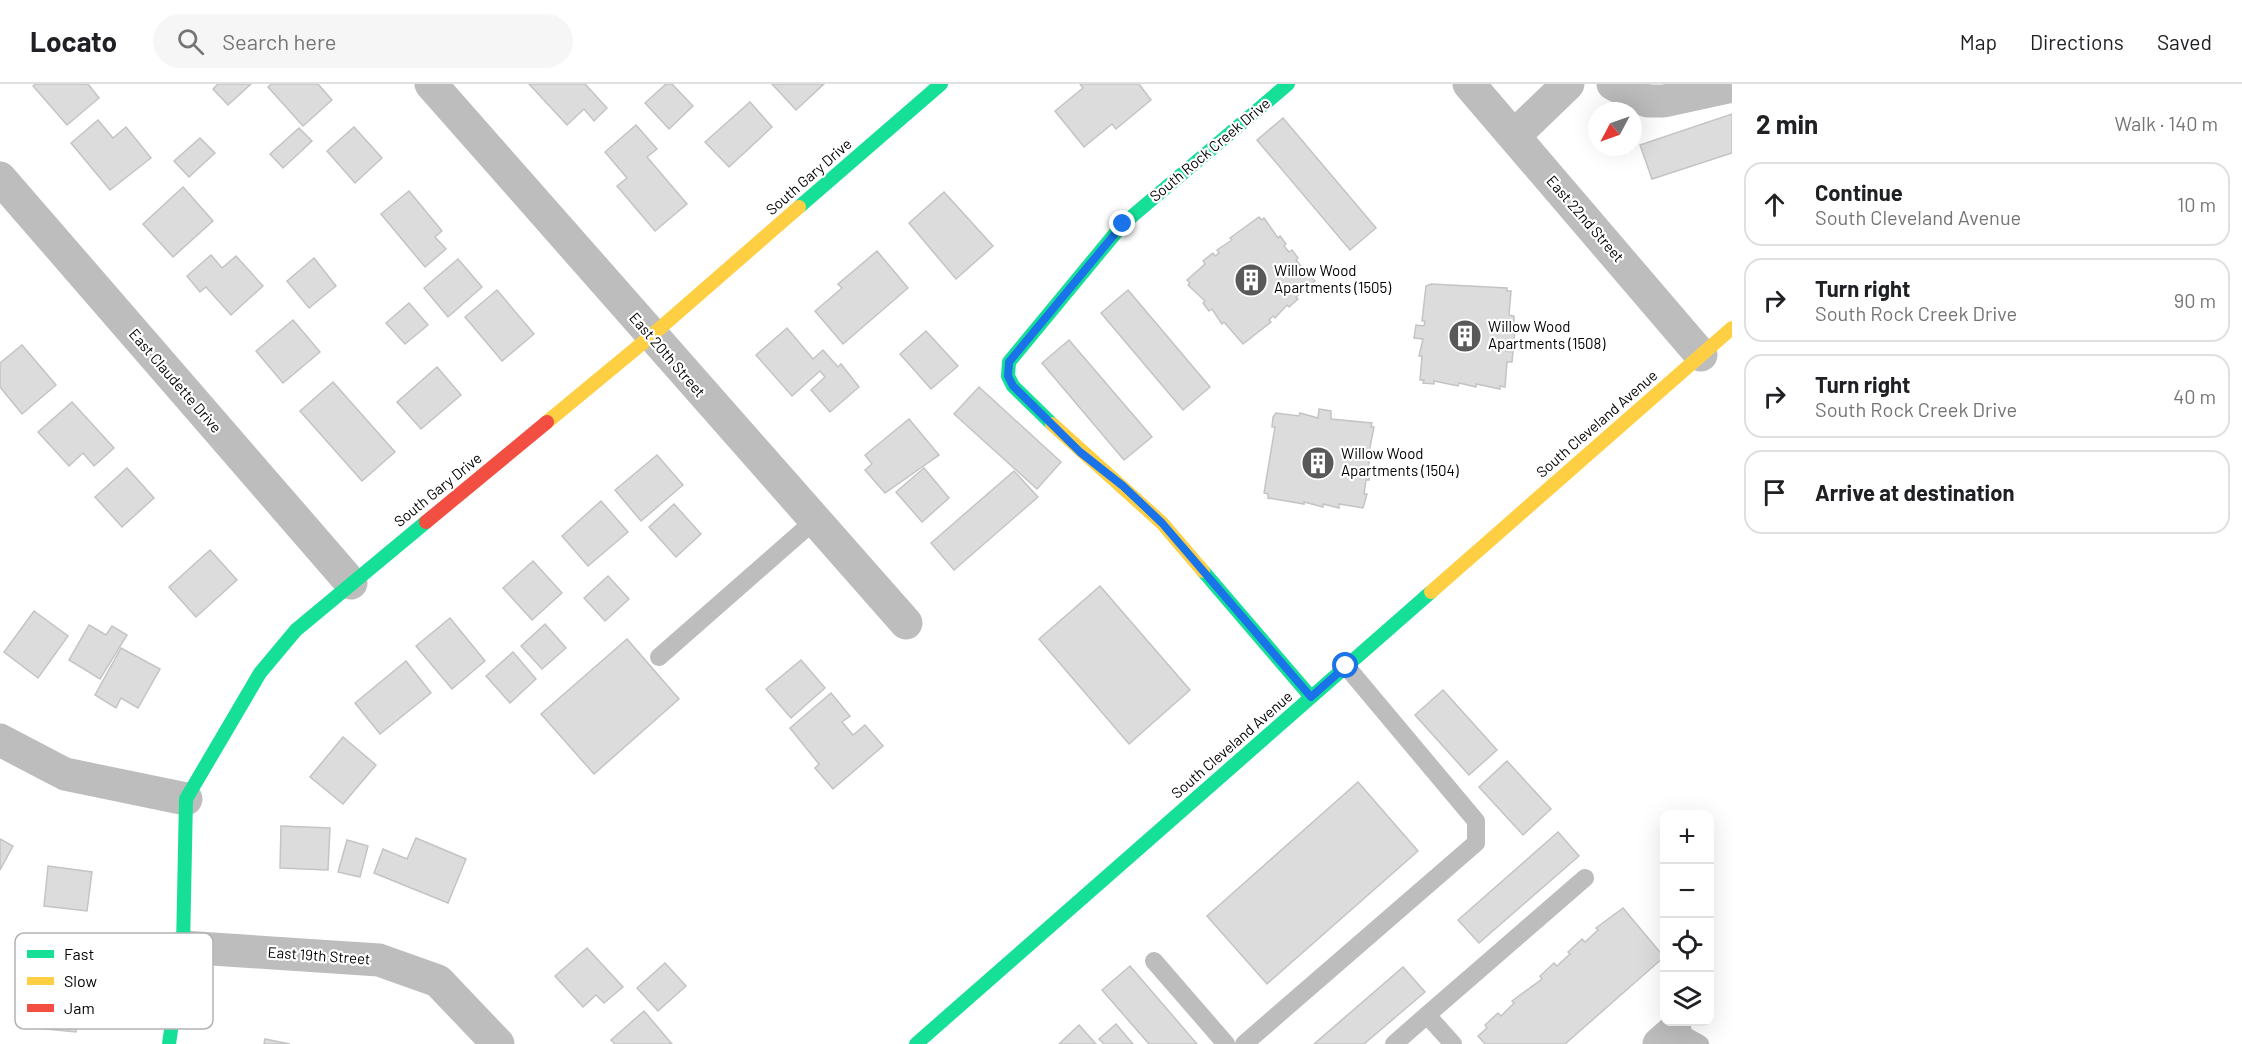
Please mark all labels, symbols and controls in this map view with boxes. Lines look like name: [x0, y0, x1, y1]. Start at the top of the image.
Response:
search box: [153, 14, 573, 68]
text: Locato: [30, 24, 117, 58]
icon: search: [174, 25, 207, 58]
text: Search here: [222, 28, 337, 54]
text: Map: [1960, 29, 1997, 54]
text: Directions: [2030, 29, 2124, 54]
text: Saved: [2157, 29, 2212, 54]
street label: South Rock Creek Drive: [1146, 94, 1273, 205]
north arrow: [1588, 102, 1642, 156]
text: 2 min: [1756, 108, 1818, 139]
text: Walk · 140 m: [2114, 111, 2218, 135]
street label: South Gary Drive: [762, 134, 855, 218]
street label: East 22nd Street: [1543, 171, 1628, 265]
text: Continue: [1815, 179, 1903, 205]
icon: ahead: [1758, 188, 1791, 221]
text: 10 m: [2177, 192, 2216, 216]
text: South Cleveland Avenue: [1815, 205, 2021, 229]
route end: [1109, 210, 1135, 236]
place label: Willow Wood Apartments (1505): [1274, 261, 1391, 296]
building icon: Willow Wood Apartments (1505): [1233, 262, 1269, 298]
text: Turn right: [1815, 275, 1910, 301]
icon: right: [1758, 284, 1791, 317]
text: 90 m: [2174, 288, 2216, 312]
text: South Rock Creek Drive: [1815, 301, 2017, 325]
street label: East 20th Street: [626, 308, 709, 400]
place label: Willow Wood Apartments (1508): [1488, 317, 1605, 352]
building icon: Willow Wood Apartments (1508): [1447, 318, 1483, 354]
street label: East Claudette Drive: [126, 325, 226, 436]
street label: South Cleveland Avenue: [1532, 366, 1661, 481]
text: Turn right: [1815, 371, 1910, 397]
icon: right: [1758, 380, 1791, 413]
text: 40 m: [2173, 384, 2216, 408]
text: South Rock Creek Drive: [1815, 397, 2017, 421]
place label: Willow Wood Apartments (1504): [1341, 444, 1459, 479]
building icon: Willow Wood Apartments (1504): [1300, 445, 1336, 481]
street label: South Gary Drive: [390, 448, 485, 530]
icon: arrive: [1758, 476, 1791, 509]
text: Arrive at destination: [1815, 479, 2014, 505]
route start: [1332, 652, 1358, 678]
street label: South Cleveland Avenue: [1167, 687, 1296, 802]
map controls: [1660, 810, 1714, 1026]
button: +: [1660, 810, 1714, 864]
button: −: [1660, 864, 1714, 918]
button: locate: [1660, 918, 1714, 972]
legend: [15, 933, 213, 1029]
street label: East 19th Street: [267, 942, 371, 968]
text: Fast: [64, 944, 94, 963]
text: Slow: [64, 971, 97, 990]
button: layers: [1660, 972, 1714, 1026]
text: Jam: [64, 998, 95, 1017]

